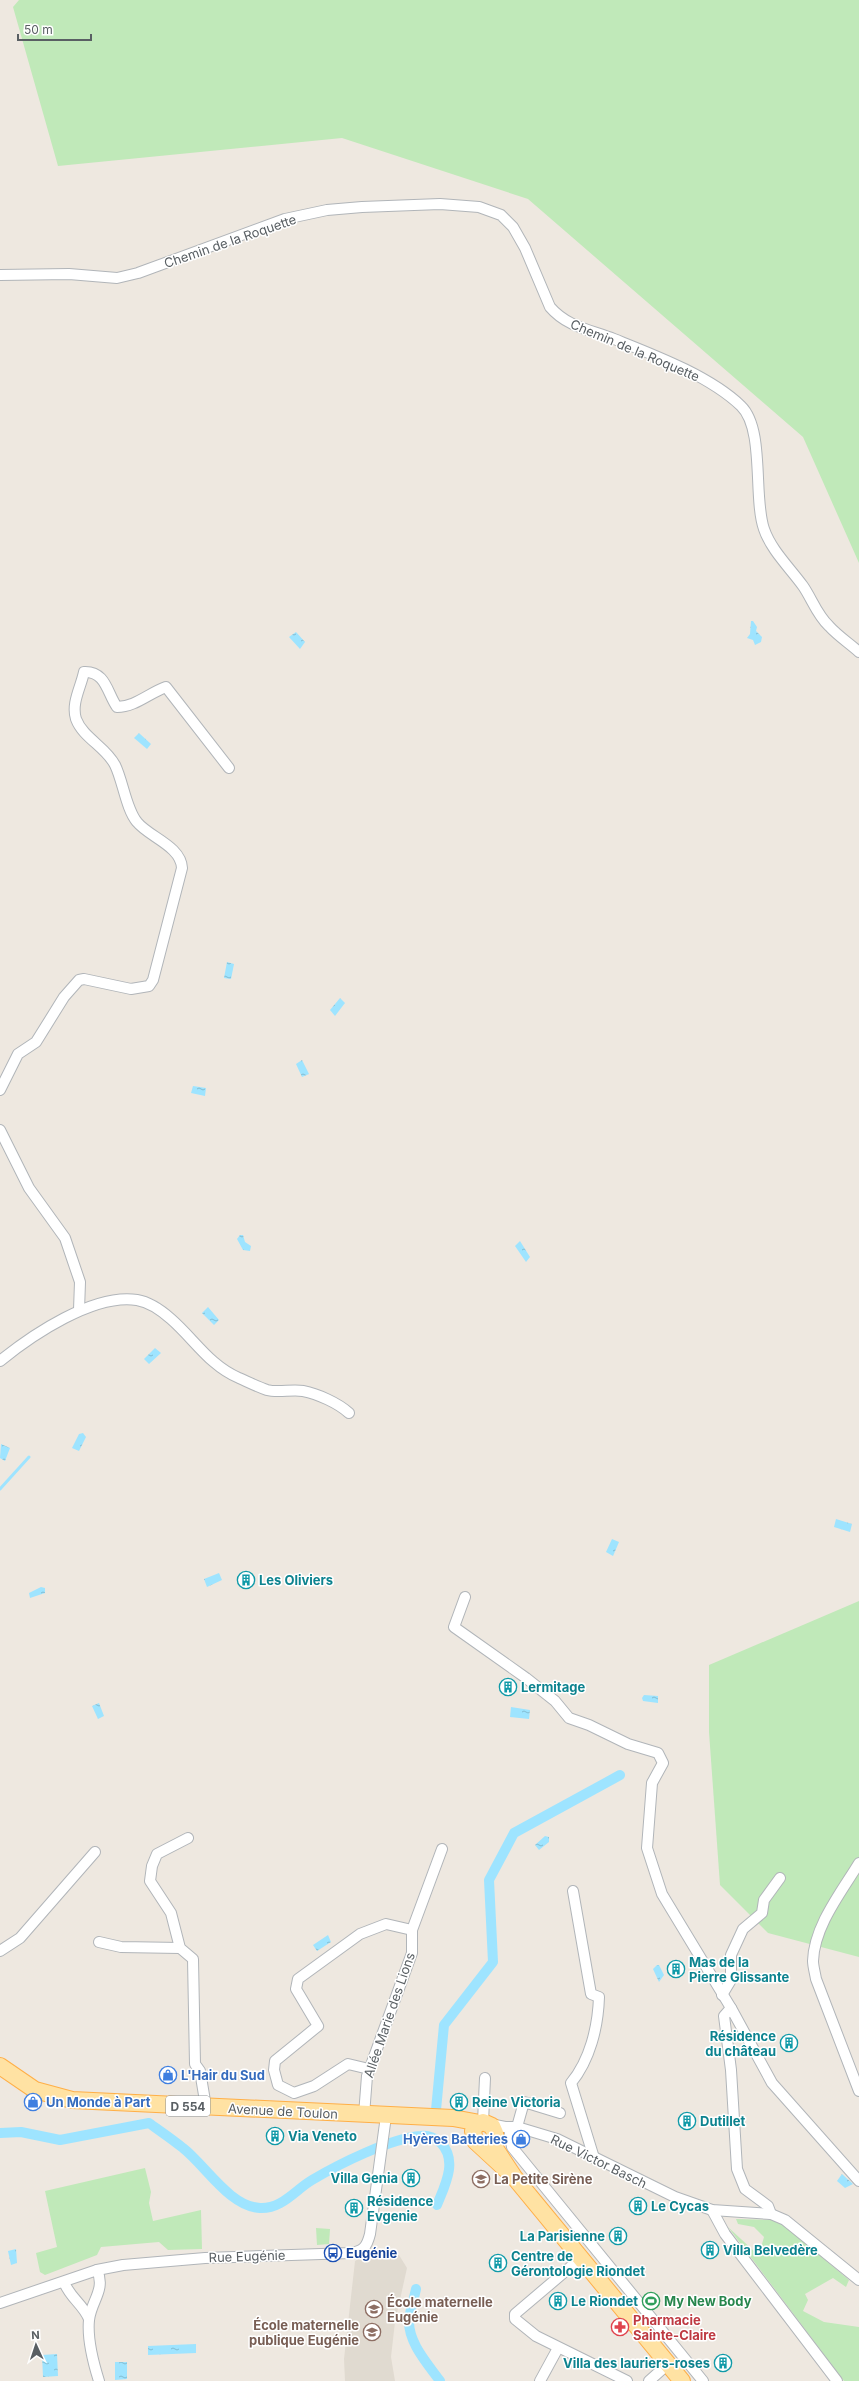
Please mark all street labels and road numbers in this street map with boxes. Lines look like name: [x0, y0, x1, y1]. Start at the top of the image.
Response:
street label: Chemin de la Roquette: [162, 211, 298, 271]
street label: Chemin de la Roquette: [568, 316, 702, 384]
street label: Allée Marie des Lions: [360, 1950, 418, 2080]
road number: D 554: [166, 2096, 210, 2116]
street label: Avenue de Toulon: [228, 2100, 338, 2122]
street label: Rue Victor Basch: [548, 2131, 650, 2191]
street label: Rue Eugénie: [208, 2247, 286, 2265]

